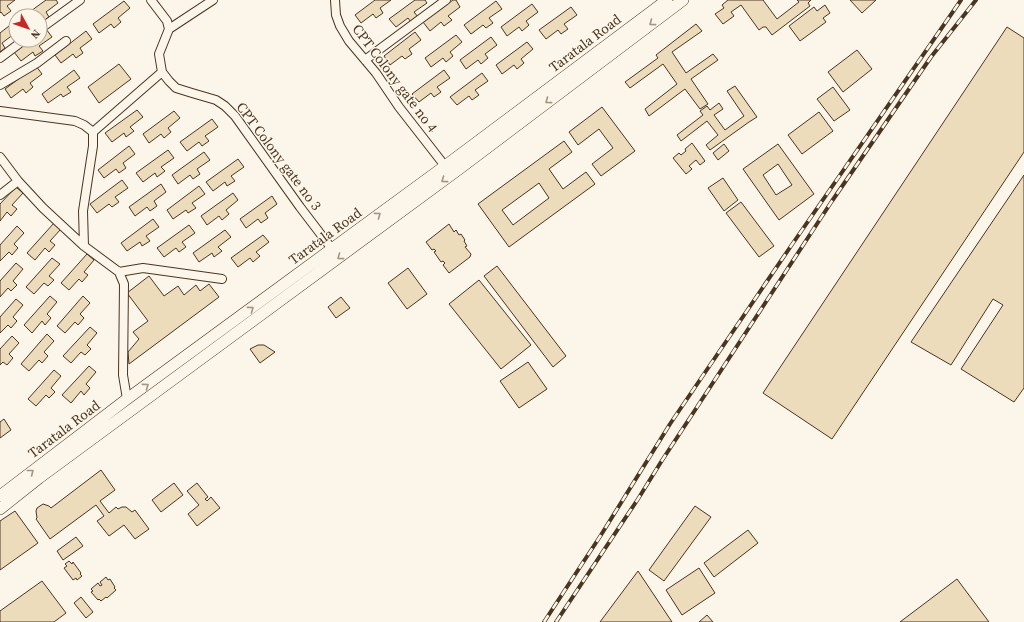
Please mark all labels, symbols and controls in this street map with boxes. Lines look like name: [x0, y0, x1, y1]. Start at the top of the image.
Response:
north arrow: [8, 8, 48, 48]
street label: Taratala Road: [545, 9, 625, 77]
one-way arrow: [649, 19, 656, 26]
street label: CPT Colony gate no 4: [348, 20, 442, 136]
text: N: [27, 26, 44, 42]
one-way arrow: [545, 97, 552, 104]
street label: CPT Colony gate no 3: [232, 98, 326, 214]
one-way arrow: [442, 175, 449, 182]
street label: Taratala Road: [284, 203, 366, 269]
one-way arrow: [374, 212, 381, 220]
one-way arrow: [337, 253, 344, 260]
one-way arrow: [246, 307, 253, 314]
one-way arrow: [141, 383, 148, 390]
street label: Taratala Road: [24, 395, 104, 463]
one-way arrow: [26, 470, 33, 477]

